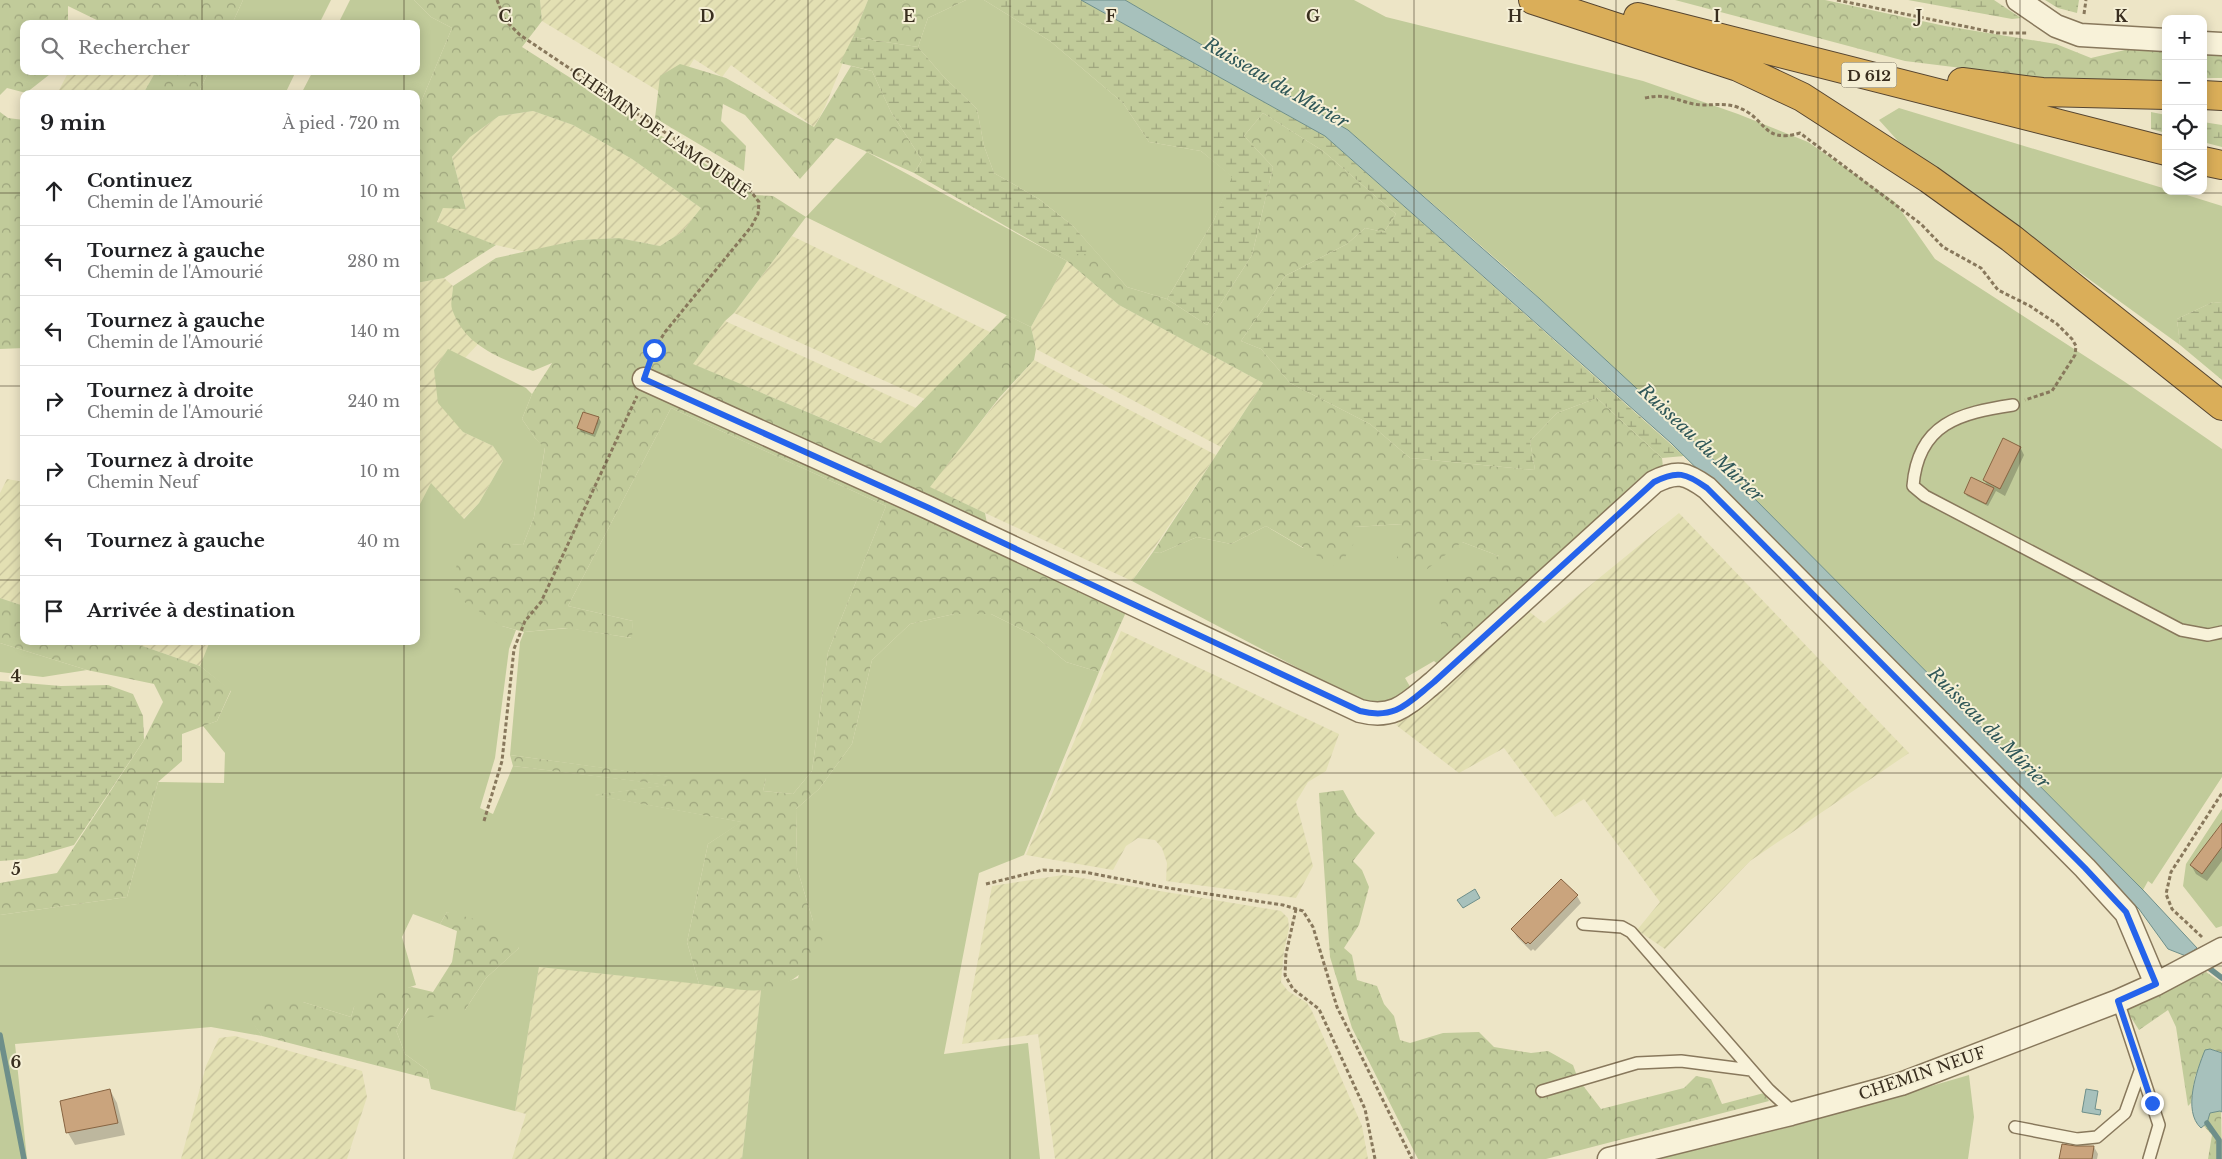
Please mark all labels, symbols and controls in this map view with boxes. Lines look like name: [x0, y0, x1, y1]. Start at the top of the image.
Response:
text: C: [498, 6, 512, 26]
text: D: [700, 6, 714, 26]
text: E: [903, 6, 915, 26]
text: F: [1105, 6, 1117, 26]
text: G: [1306, 6, 1320, 26]
text: H: [1507, 6, 1523, 26]
text: I: [1714, 6, 1721, 26]
text: J: [1913, 6, 1922, 26]
text: K: [2114, 6, 2128, 26]
map controls: [2162, 15, 2207, 195]
button: +: [2162, 15, 2207, 60]
search box: [20, 20, 420, 75]
water label: Ruisseau du Mûrier: [1199, 32, 1353, 134]
icon: search: [38, 34, 66, 62]
text: Rechercher: [78, 36, 190, 59]
button: −: [2162, 60, 2207, 105]
street label: CHEMIN DE L'AMOURIÉ: [568, 62, 754, 202]
road number: D 612: [1842, 62, 1896, 88]
button: locate: [2162, 105, 2207, 150]
text: 9 min: [40, 110, 106, 136]
text: À pied · 720 m: [283, 113, 400, 133]
button: layers: [2162, 150, 2207, 195]
text: Continuez: [87, 169, 192, 192]
icon: ahead: [40, 177, 68, 205]
text: 10 m: [360, 181, 400, 201]
text: Chemin de l'Amourié: [87, 192, 263, 212]
text: Tournez à gauche: [87, 239, 265, 262]
icon: left: [40, 247, 68, 275]
text: 280 m: [347, 251, 400, 271]
text: Chemin de l'Amourié: [87, 262, 263, 282]
text: Tournez à gauche: [87, 309, 265, 332]
icon: left: [40, 317, 68, 345]
text: 140 m: [350, 321, 400, 341]
text: Chemin de l'Amourié: [87, 332, 263, 352]
route start: [643, 339, 666, 362]
text: Tournez à droite: [87, 379, 254, 402]
water label: Ruisseau du Mûrier: [1633, 379, 1769, 507]
icon: right: [40, 387, 68, 415]
text: 240 m: [348, 391, 400, 411]
text: Chemin de l'Amourié: [87, 402, 263, 422]
text: Tournez à droite: [87, 449, 254, 472]
icon: right: [40, 457, 68, 485]
text: 10 m: [360, 461, 400, 481]
text: Chemin Neuf: [87, 472, 199, 492]
icon: left: [40, 527, 68, 555]
text: Tournez à gauche: [87, 529, 265, 552]
text: 40 m: [357, 531, 400, 551]
icon: arrive: [40, 597, 68, 625]
text: Arrivée à destination: [87, 599, 295, 622]
water label: Ruisseau du Mûrier: [1923, 662, 2055, 794]
text: 4: [11, 666, 21, 686]
text: 5: [11, 859, 21, 879]
street label: CHEMIN NEUF: [1856, 1042, 1988, 1104]
text: 6: [11, 1052, 22, 1072]
route end: [2141, 1092, 2164, 1115]

